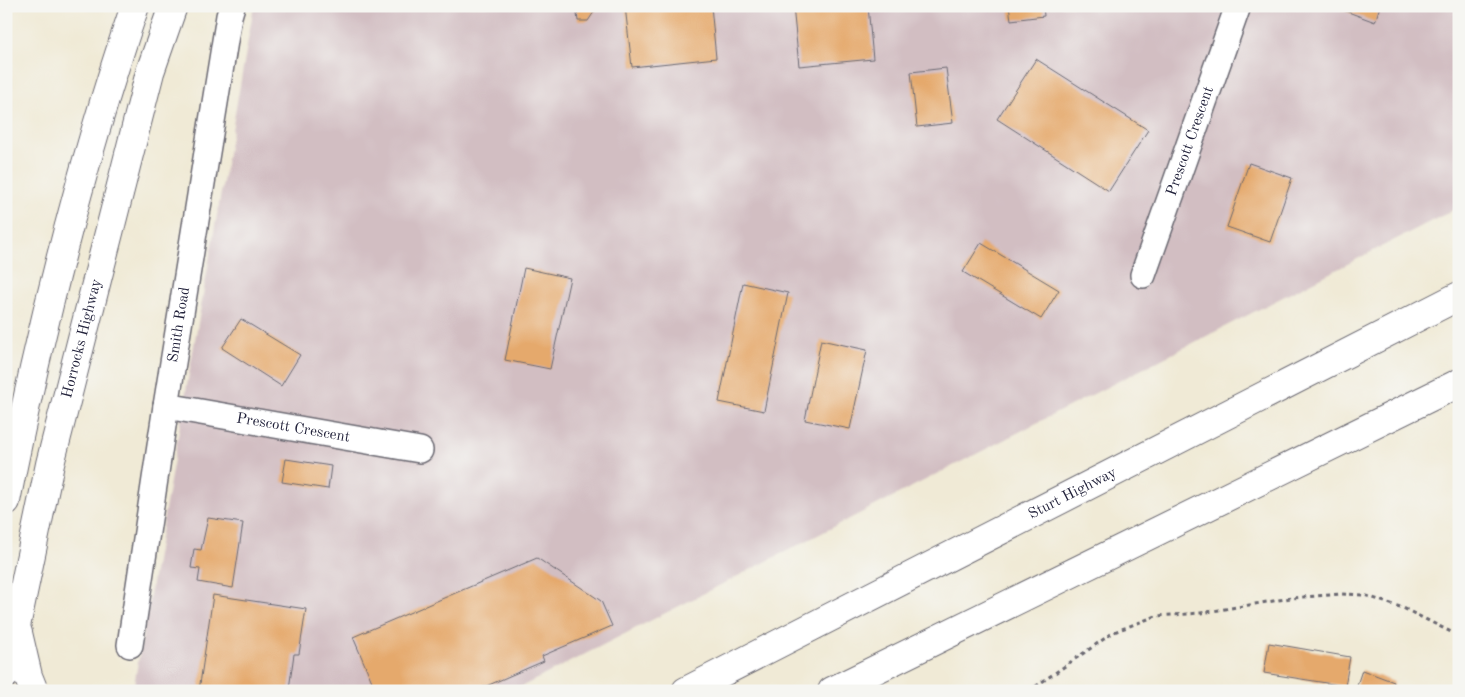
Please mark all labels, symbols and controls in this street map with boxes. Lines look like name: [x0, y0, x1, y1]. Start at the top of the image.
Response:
street label: Prescott Crescent: [1164, 84, 1217, 198]
street label: Horrocks Highway: [60, 277, 104, 400]
street label: Smith Road: [166, 286, 193, 364]
street label: Prescott Crescent: [235, 411, 351, 445]
street label: Sturt Highway: [1026, 465, 1119, 522]

